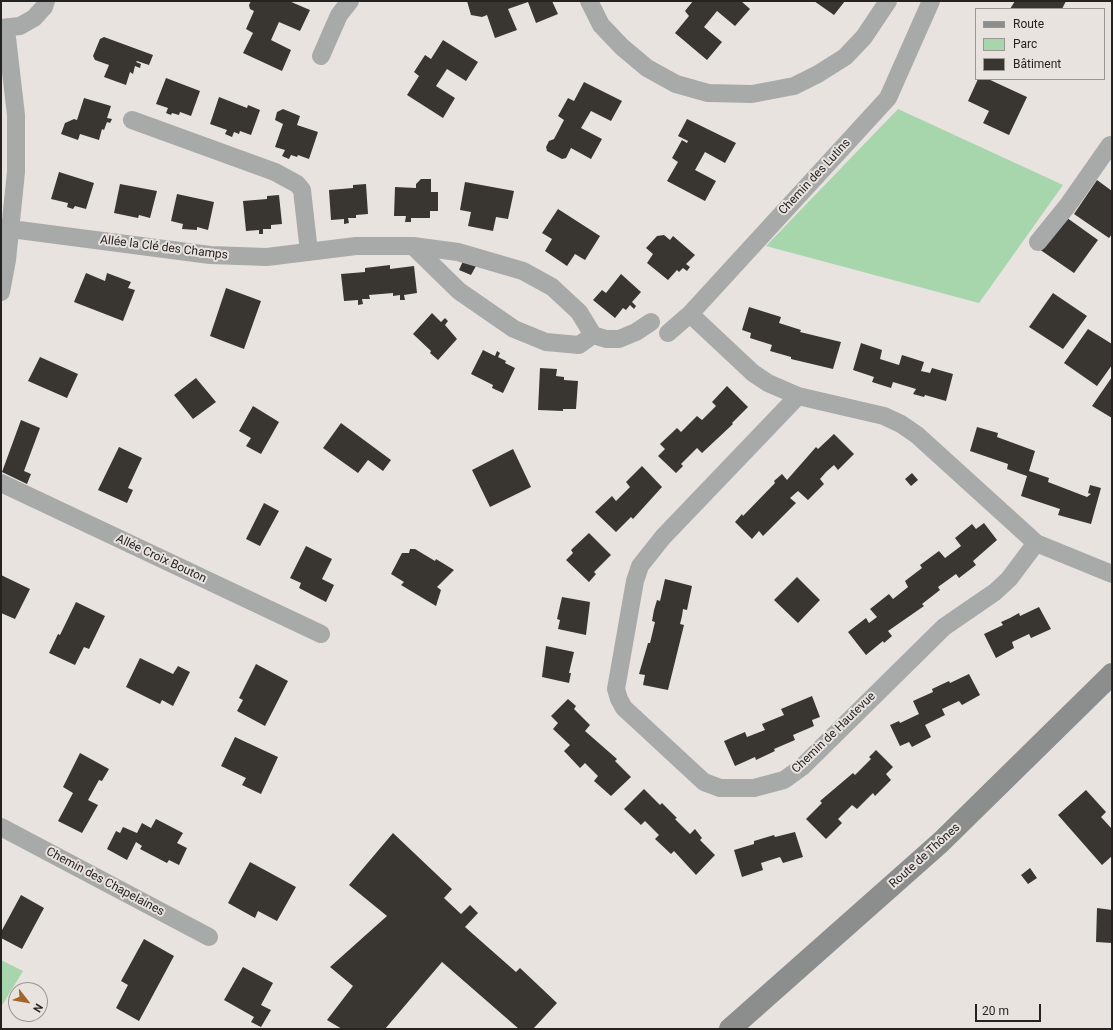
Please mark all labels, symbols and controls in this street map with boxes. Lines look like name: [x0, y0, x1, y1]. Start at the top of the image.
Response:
legend: [975, 8, 1105, 80]
text: Route: [1013, 17, 1044, 31]
text: Parc: [1013, 37, 1037, 51]
text: Bâtiment: [1013, 57, 1061, 71]
street label: Chemin des Lutins: [776, 136, 854, 218]
street label: Allée la Clé des Champs: [99, 233, 229, 263]
street label: Allée Croix Bouton: [114, 532, 208, 586]
street label: Chemin de Hautevue: [789, 689, 879, 777]
street label: Route de Thônes: [887, 821, 963, 891]
street label: Chemin des Chapelaines: [43, 845, 167, 919]
north arrow: [8, 982, 48, 1022]
scale bar: [977, 996, 1043, 1022]
text: N: [30, 1001, 45, 1015]
text: 20 m: [982, 1004, 1009, 1018]

